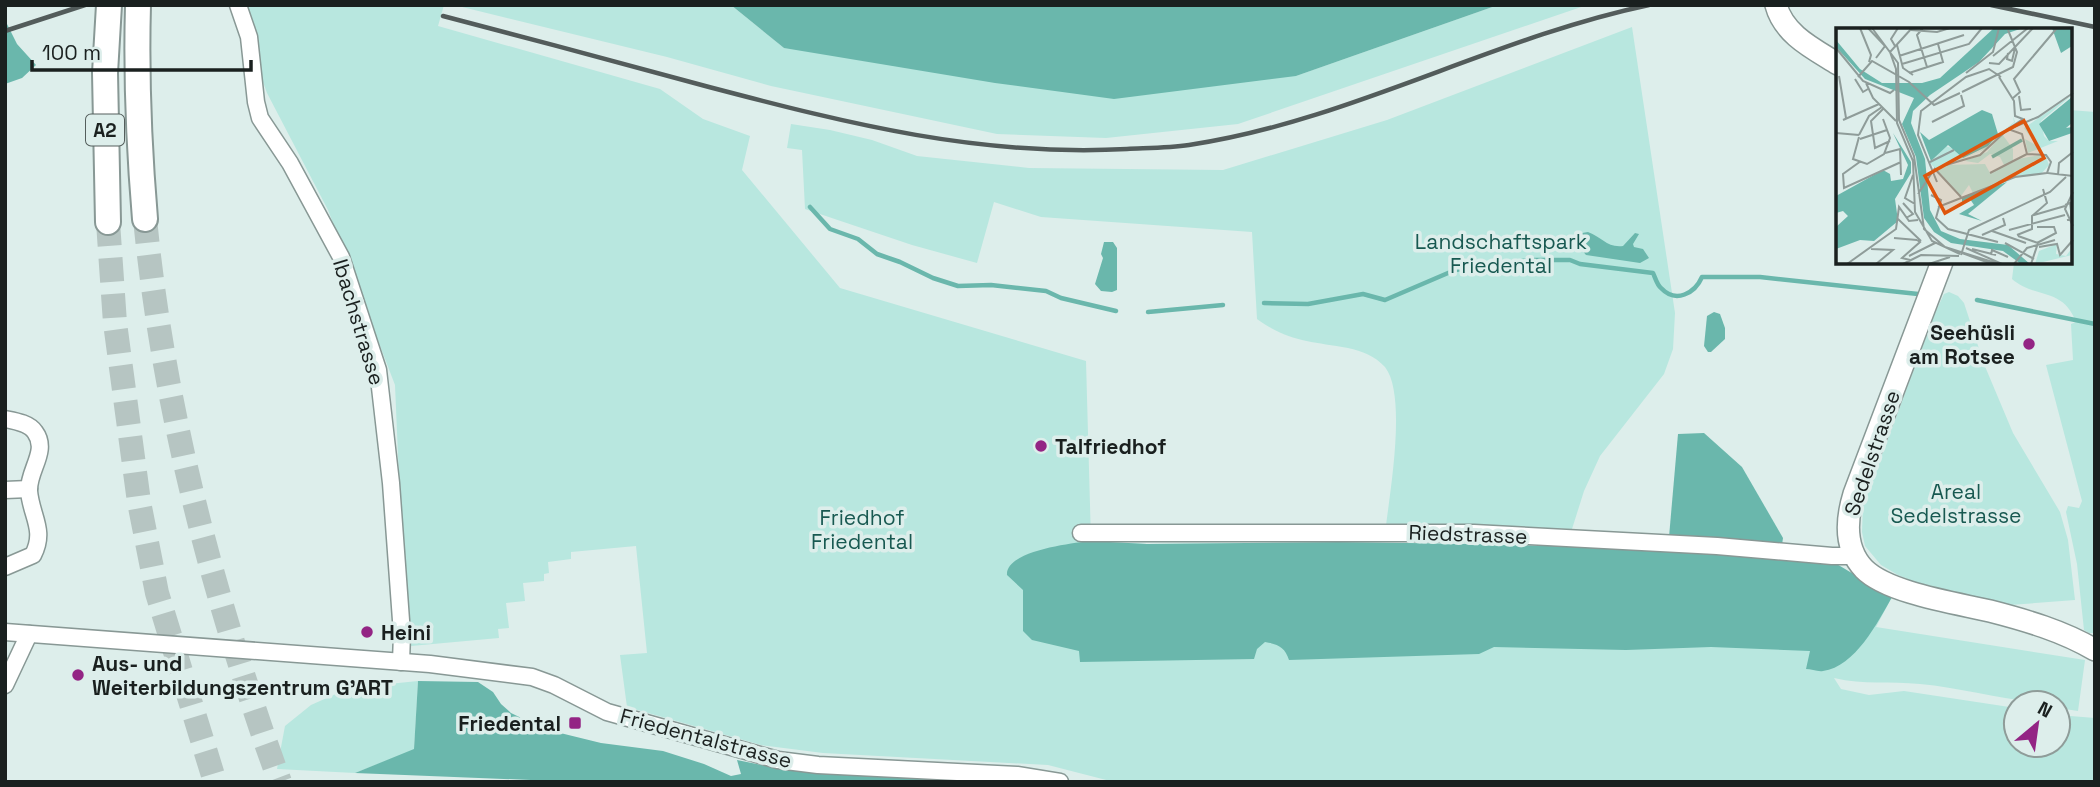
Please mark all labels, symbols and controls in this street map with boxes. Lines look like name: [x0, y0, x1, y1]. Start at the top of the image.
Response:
scale bar: [32, 28, 250, 72]
inset map: [1836, 28, 2072, 264]
text: 100 m: [42, 39, 101, 66]
road number: A2: [86, 114, 124, 146]
park label: Landschaftspark Friedental: [1415, 228, 1587, 279]
street label: Ibachstrasse: [327, 256, 391, 388]
place label: Seehüsli am Rotsee: [1909, 319, 2015, 370]
marker: Seehüsli am Rotsee: [2021, 336, 2037, 352]
street label: Sedelstrasse: [1838, 387, 1906, 519]
place label: Talfriedhof: [1055, 433, 1166, 460]
marker: Talfriedhof: [1033, 438, 1049, 454]
park label: Areal Sedelstrasse: [1890, 478, 2022, 529]
park label: Friedhof Friedental: [811, 504, 913, 555]
street label: Riedstrasse: [1408, 518, 1528, 550]
place label: Heini: [381, 619, 431, 646]
marker: Heini: [359, 624, 375, 640]
place label: Aus- und Weiterbildungszentrum G'ART: [92, 650, 393, 701]
marker: Aus- und Weiterbildungszentrum G'ART: [70, 667, 86, 683]
north arrow: [2002, 689, 2072, 759]
text: N: [2033, 696, 2057, 724]
street label: Friedentalstrasse: [617, 702, 795, 774]
place label: Friedental: [458, 710, 561, 737]
marker: Friedental: [567, 715, 583, 731]

